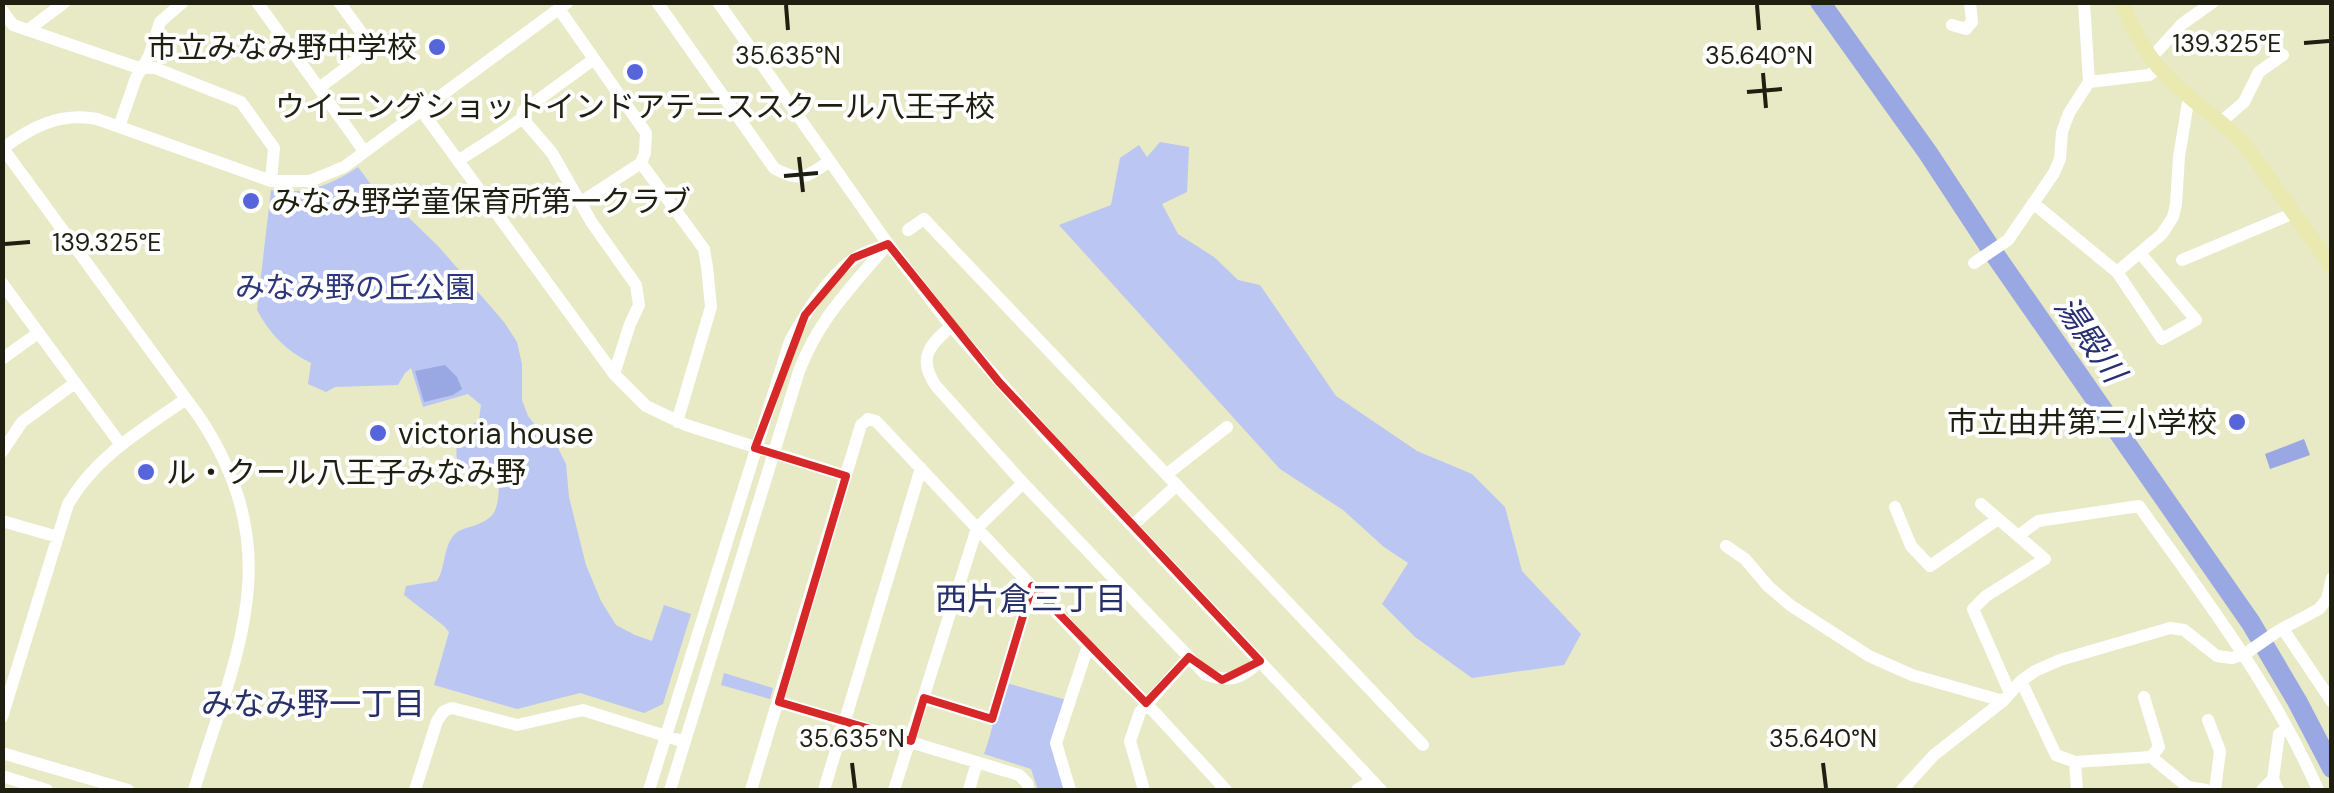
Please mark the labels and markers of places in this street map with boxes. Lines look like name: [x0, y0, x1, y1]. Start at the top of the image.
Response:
place label: 市立みなみ野中学校: [147, 28, 417, 67]
marker: 市立みなみ野中学校: [426, 36, 448, 58]
marker: ウイニングショットインドアテニススクール八王子校: [624, 61, 646, 83]
place label: ウイニングショットインドアテニススクール八王子校: [275, 87, 995, 126]
place label: みなみ野学童保育所第一クラブ: [271, 182, 691, 221]
marker: みなみ野学童保育所第一クラブ: [240, 190, 262, 212]
place label: 市立由井第三小学校: [1947, 403, 2217, 442]
marker: 市立由井第三小学校: [2226, 411, 2248, 433]
place label: victoria house: [398, 414, 594, 453]
marker: victoria house: [367, 422, 389, 444]
place label: ル・クール八王子みなみ野: [166, 453, 526, 492]
marker: ル・クール八王子みなみ野: [135, 461, 157, 483]

